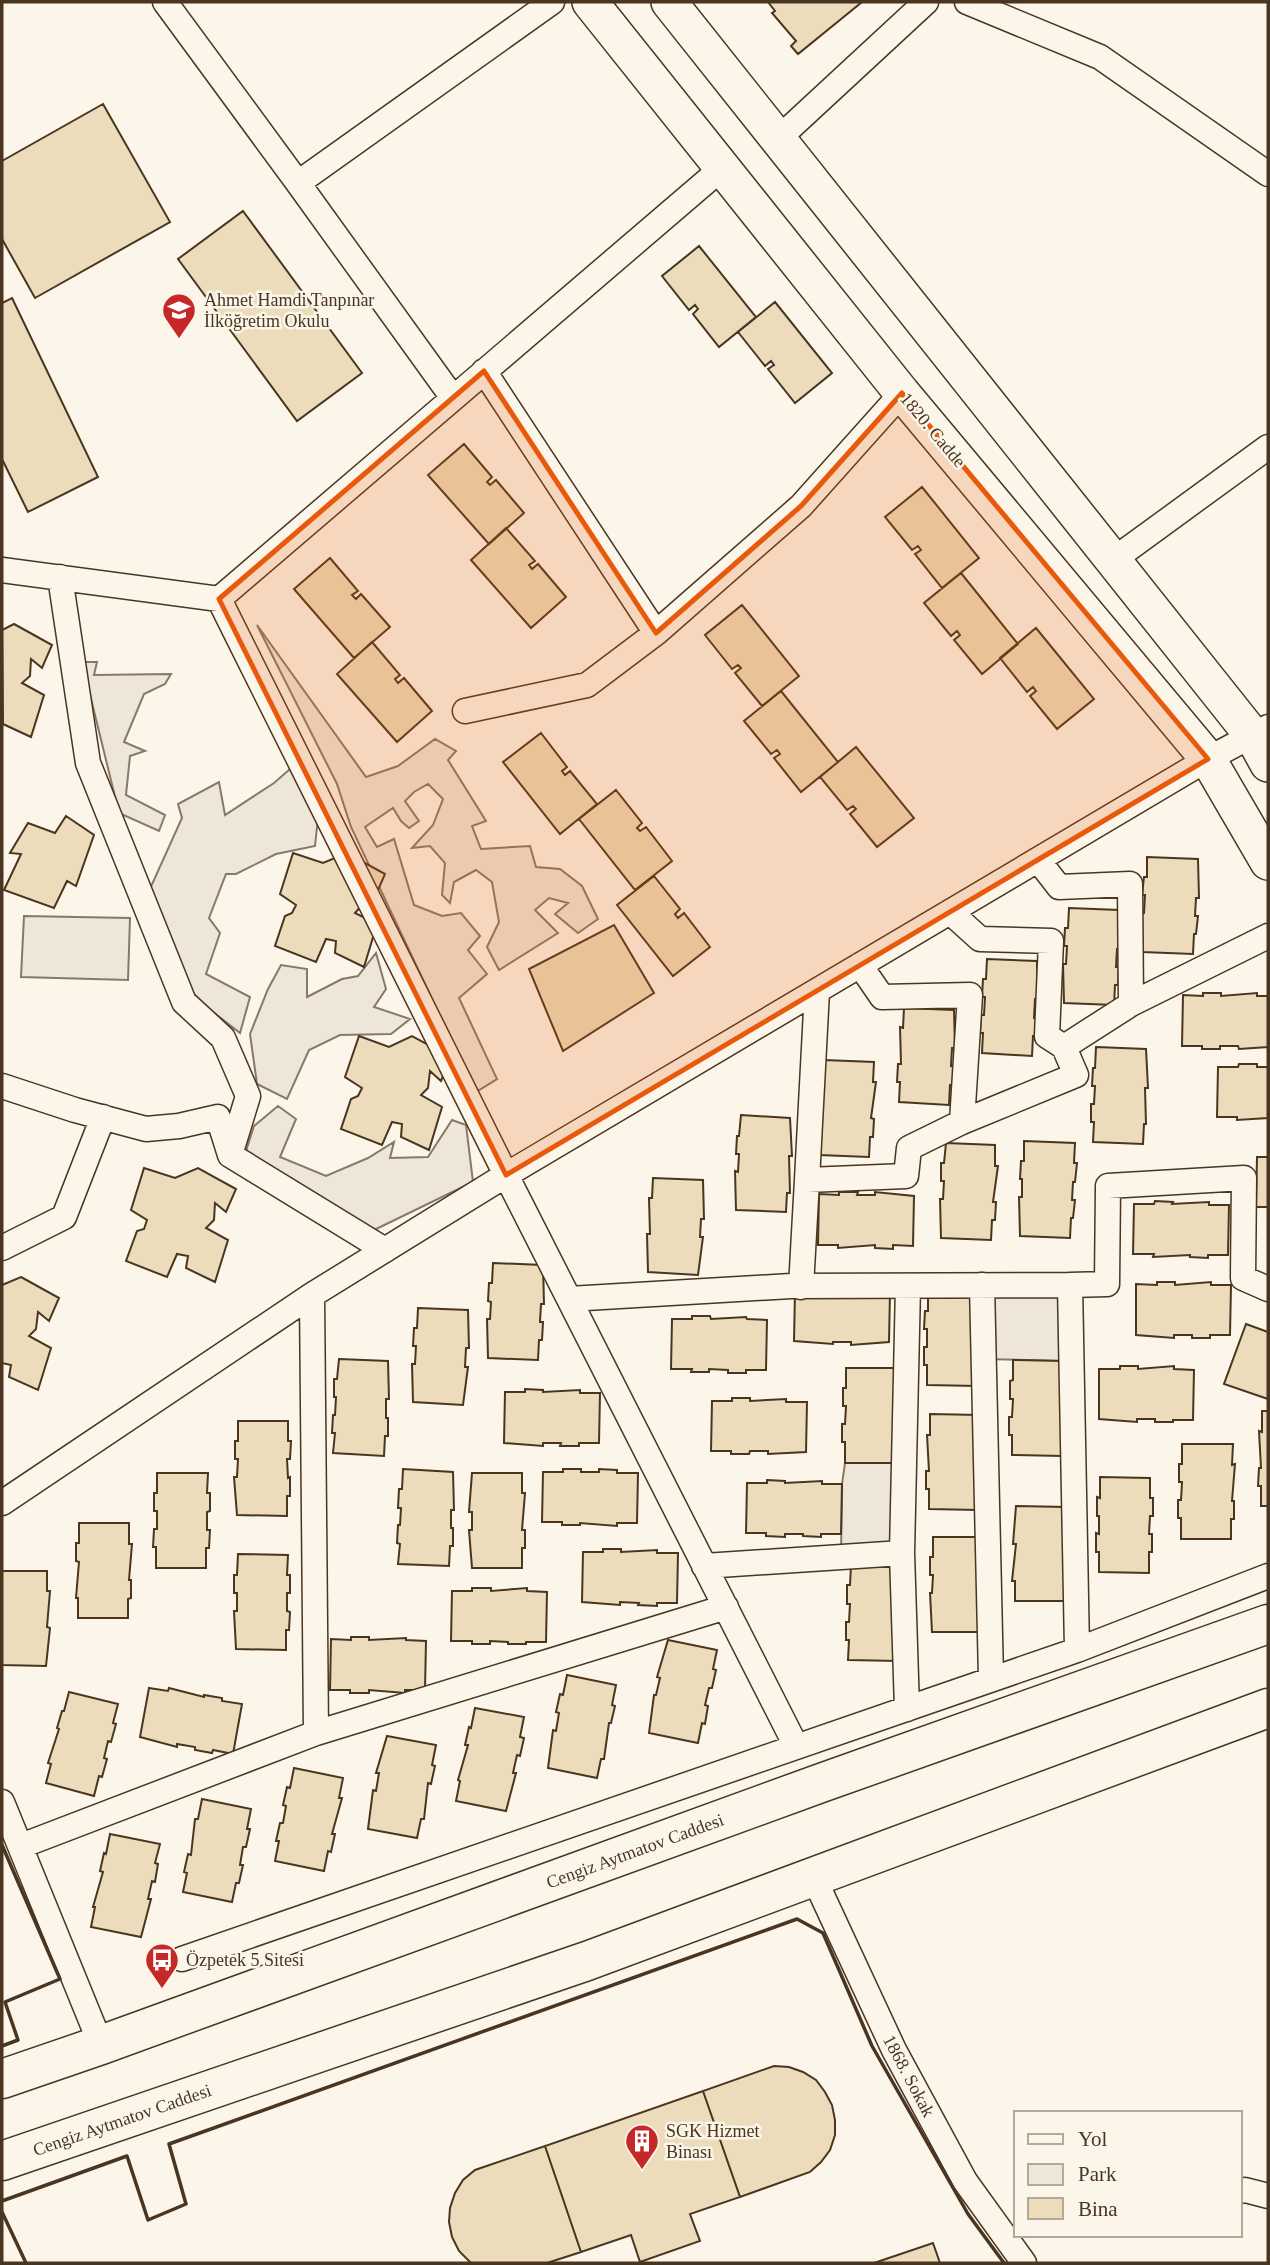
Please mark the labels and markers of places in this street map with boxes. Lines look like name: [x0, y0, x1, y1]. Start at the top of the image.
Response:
place label: Ahmet Hamdi Tanpınar İlköğretim Okulu: [204, 290, 374, 331]
school or university icon: Ahmet Hamdi Tanpınar İlköğretim Okulu: [160, 291, 198, 340]
bus stop icon: Özpetek 5 Sitesi: [143, 1941, 181, 1990]
place label: Özpetek 5 Sitesi: [186, 1950, 304, 1970]
place label: SGK Hizmet Binası: [666, 2121, 760, 2162]
building icon: SGK Hizmet Binası: [623, 2122, 661, 2171]

